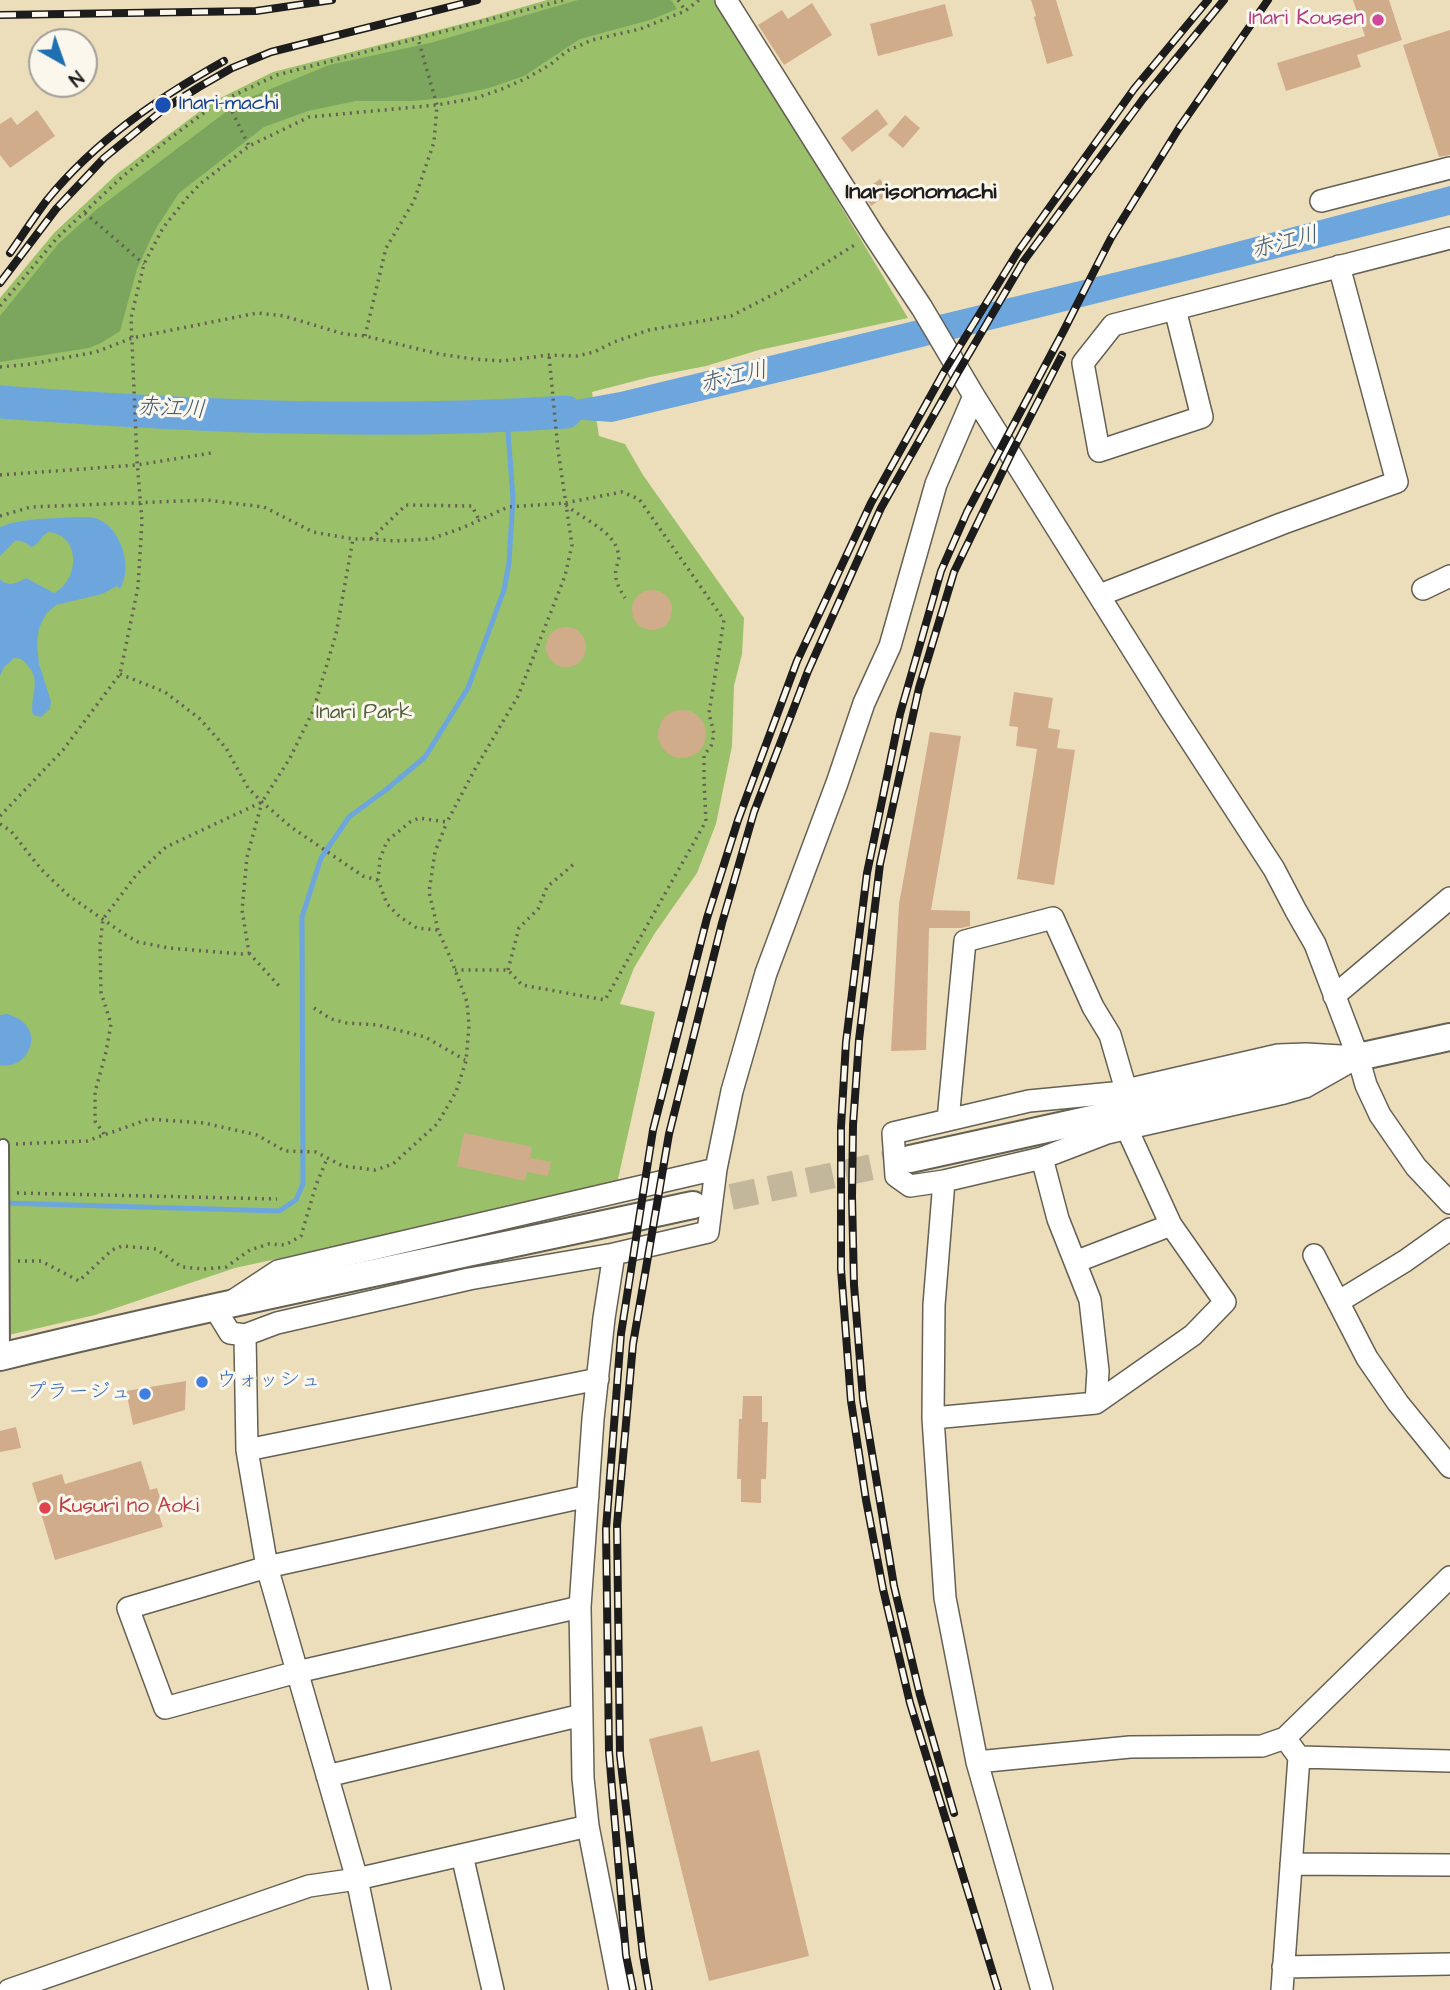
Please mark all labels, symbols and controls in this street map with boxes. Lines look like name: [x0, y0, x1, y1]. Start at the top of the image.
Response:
place label: Inari Kousen: [1249, 7, 1364, 33]
marker: Inari Kousen: [1370, 12, 1386, 28]
north arrow: [28, 28, 98, 98]
text: N: [62, 64, 89, 92]
place label: Inari-machi: [179, 92, 279, 118]
marker: Inari-machi: [153, 95, 173, 115]
district label: Inarisonomachi: [846, 179, 996, 207]
water label: 赤江川: [1248, 222, 1322, 266]
water label: 赤江川: [697, 358, 771, 400]
water label: 赤江川: [136, 394, 206, 426]
park label: Inari Park: [316, 701, 412, 727]
place label: ウォッシュ: [216, 1369, 321, 1395]
marker: ウォッシュ: [194, 1374, 210, 1390]
place label: プラージュ: [26, 1381, 131, 1407]
marker: プラージュ: [137, 1386, 153, 1402]
place label: Kusuri no Aoki: [59, 1495, 199, 1521]
marker: Kusuri no Aoki: [37, 1500, 53, 1516]

